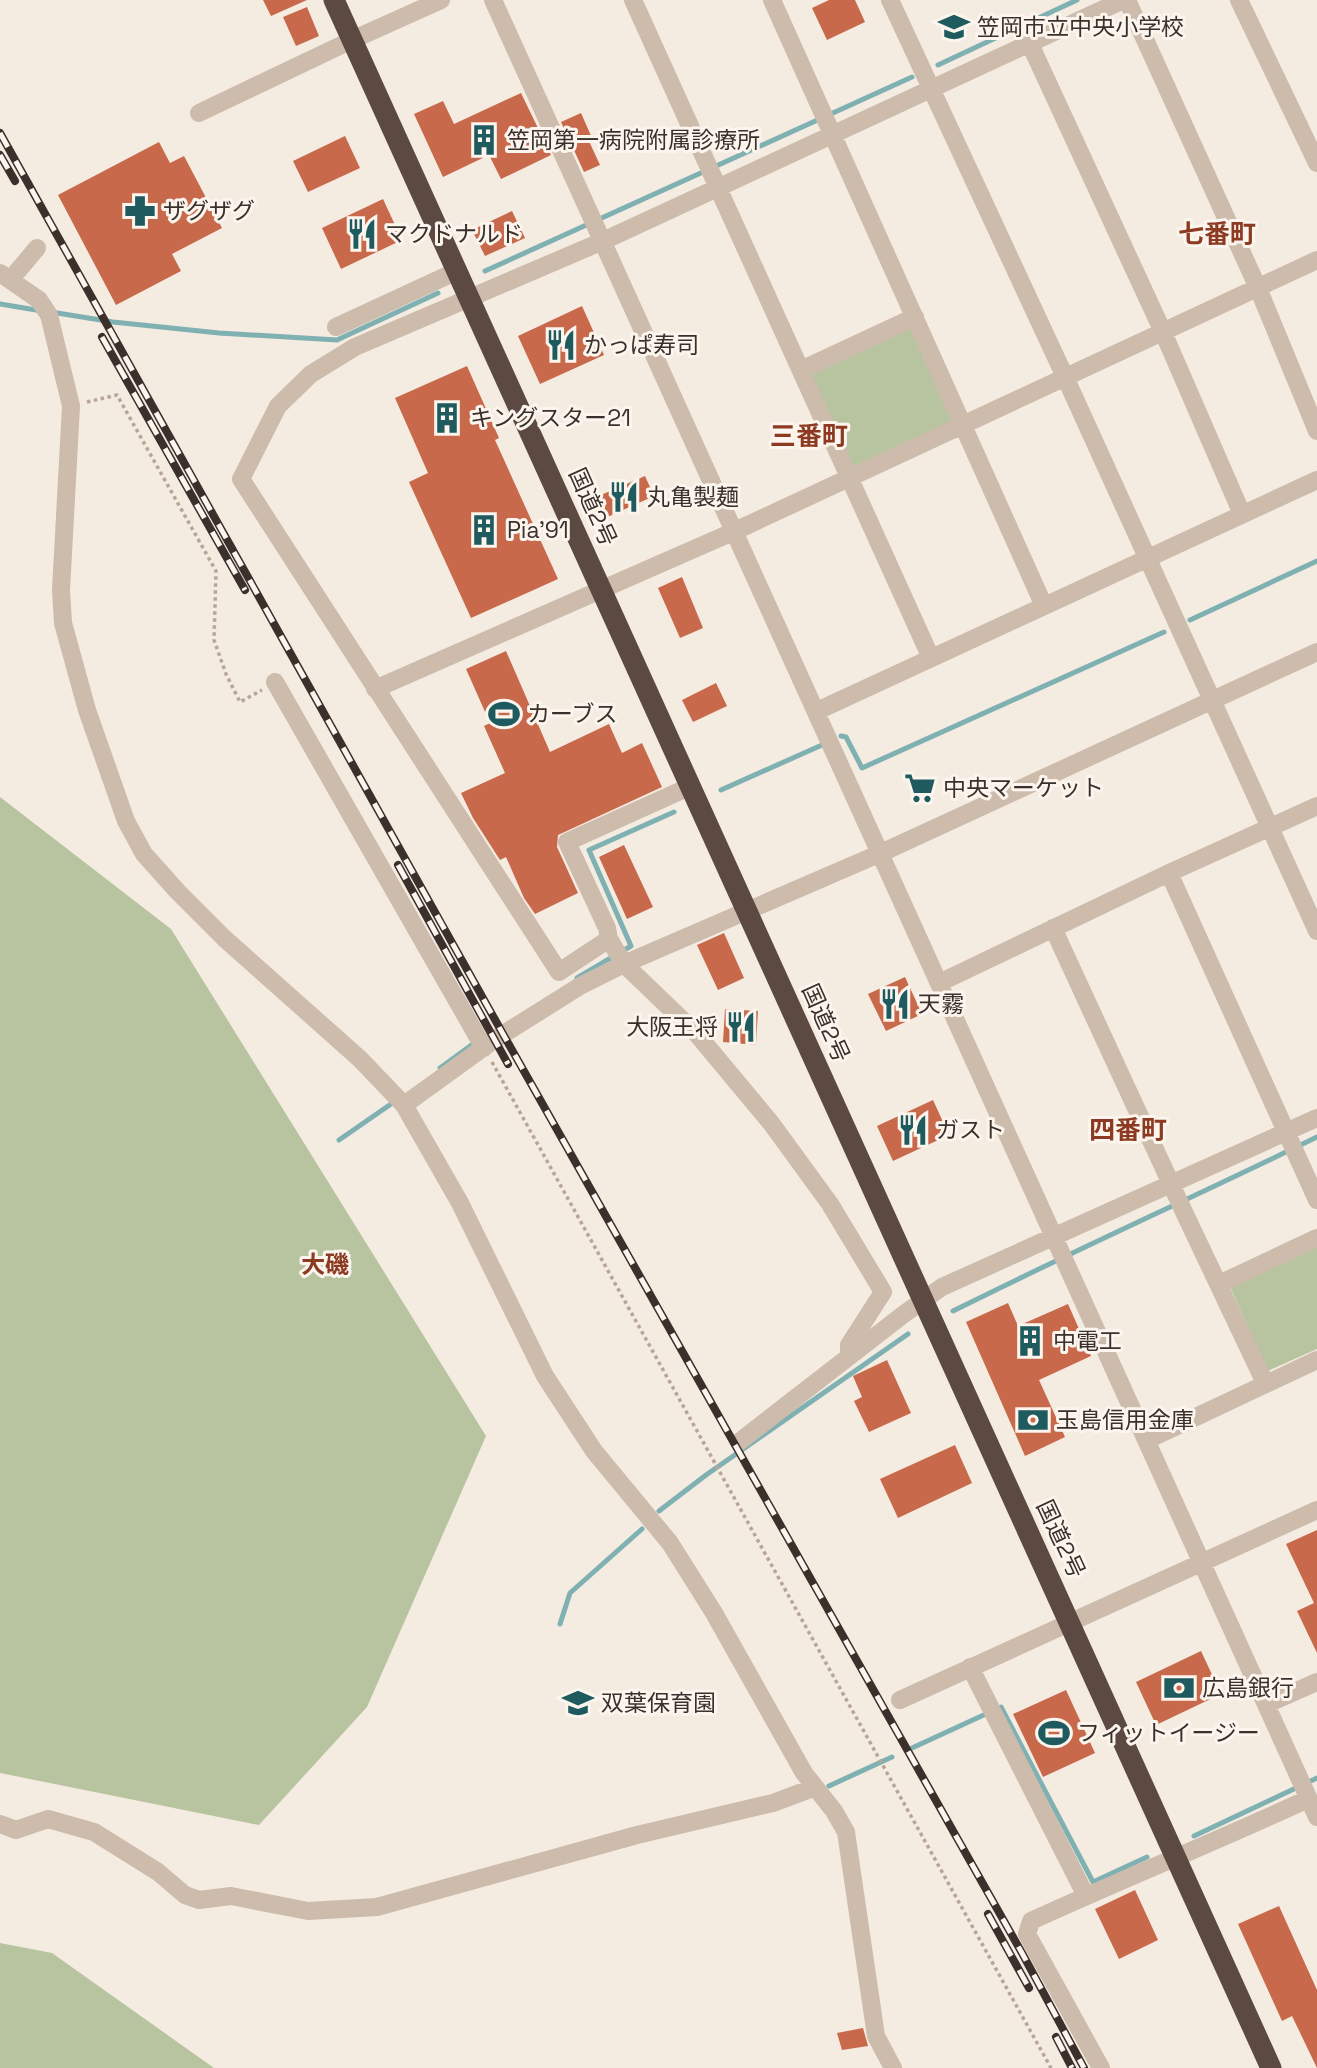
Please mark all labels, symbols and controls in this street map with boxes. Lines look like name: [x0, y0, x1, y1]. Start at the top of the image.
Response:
school or university icon: 笠岡市立中央小学校: [937, 10, 971, 44]
place label: 笠岡市立中央小学校: [977, 12, 1184, 42]
building icon: 笠岡第一病院附属診療所: [467, 123, 501, 157]
place label: 笠岡第一病院附属診療所: [507, 125, 760, 155]
pharmacy icon: ザグザグ: [123, 194, 157, 228]
place label: ザグザグ: [163, 196, 255, 226]
restaurant icon: マクドナルド: [345, 217, 379, 251]
district label: 七番町: [1178, 217, 1256, 251]
place label: マクドナルド: [385, 219, 523, 249]
restaurant icon: かっぱ寿司: [544, 328, 578, 362]
place label: かっぱ寿司: [584, 330, 699, 360]
building icon: キングスター21: [430, 401, 464, 435]
place label: キングスター21: [470, 403, 631, 433]
district label: 三番町: [770, 419, 848, 453]
street label: 国道2号: [562, 463, 624, 551]
restaurant icon: 丸亀製麺: [607, 480, 641, 514]
place label: 丸亀製麺: [647, 482, 739, 512]
building icon: Pia'91: [467, 513, 501, 547]
place label: Pia'91: [507, 515, 569, 545]
sports icon: カーブス: [487, 697, 521, 731]
place label: カーブス: [527, 699, 618, 729]
supermarket icon: 中央マーケット: [903, 771, 937, 805]
place label: 中央マーケット: [943, 773, 1104, 803]
street label: 国道2号: [795, 979, 857, 1067]
restaurant icon: 天霧: [878, 987, 912, 1021]
place label: 天霧: [918, 989, 964, 1019]
restaurant icon: 大阪王将: [724, 1010, 758, 1044]
place label: 大阪王将: [626, 1012, 718, 1042]
restaurant icon: ガスト: [896, 1113, 930, 1147]
district label: 四番町: [1089, 1113, 1167, 1147]
place label: ガスト: [936, 1115, 1005, 1145]
district label: 大磯: [301, 1249, 349, 1280]
building icon: 中電工: [1013, 1324, 1047, 1358]
place label: 中電工: [1053, 1326, 1122, 1356]
bank icon: 玉島信用金庫: [1016, 1403, 1050, 1437]
place label: 玉島信用金庫: [1056, 1405, 1194, 1435]
street label: 国道2号: [1030, 1495, 1092, 1583]
bank icon: 広島銀行: [1162, 1671, 1196, 1705]
place label: 広島銀行: [1202, 1673, 1294, 1703]
school or university icon: 双葉保育園: [561, 1686, 595, 1720]
place label: 双葉保育園: [601, 1688, 716, 1718]
sports icon: フィットイージー: [1037, 1716, 1071, 1750]
place label: フィットイージー: [1077, 1718, 1260, 1748]

